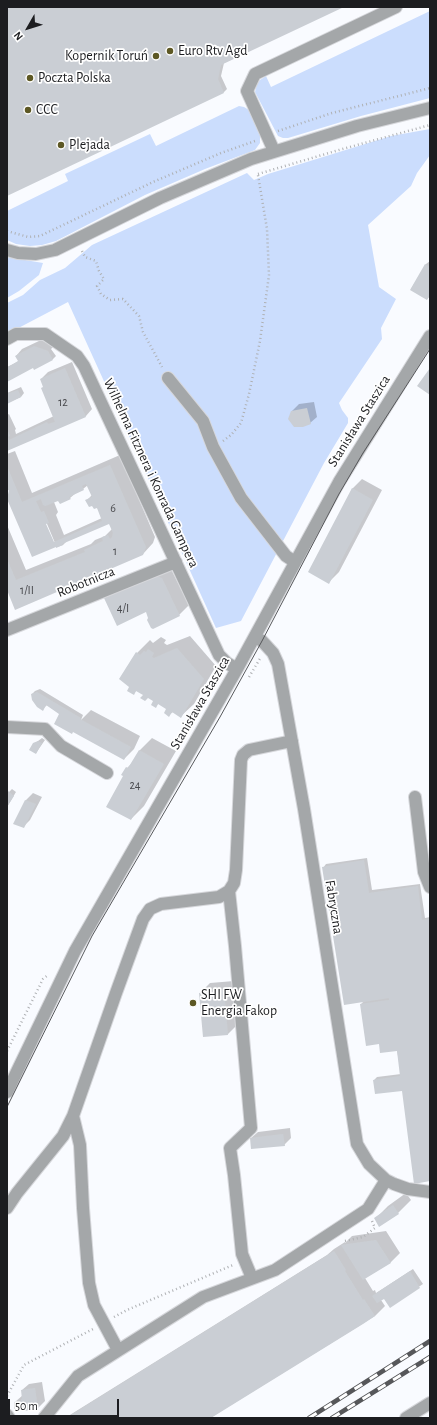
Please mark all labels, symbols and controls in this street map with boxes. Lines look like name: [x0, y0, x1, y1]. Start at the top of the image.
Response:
north arrow: [8, 8, 48, 48]
text: N: [12, 29, 25, 42]
place label: Euro Rtv Agd: [178, 43, 248, 59]
marker: Euro Rtv Agd: [165, 46, 175, 56]
place label: Kopernik Toruń: [65, 48, 148, 64]
marker: Kopernik Toruń: [151, 51, 161, 61]
place label: Poczta Polska: [38, 70, 111, 86]
marker: Poczta Polska: [25, 73, 35, 83]
place label: CCC: [36, 102, 58, 118]
marker: CCC: [23, 105, 33, 115]
place label: Plejada: [69, 137, 110, 153]
marker: Plejada: [56, 140, 66, 150]
street label: Stanisława Staszica: [324, 372, 394, 470]
street label: Wilhelma Fitznera i Konrada Gampera: [100, 376, 202, 570]
house number: 12: [58, 395, 68, 409]
house number: 6: [110, 501, 116, 515]
house number: 1: [113, 544, 117, 558]
street label: Robotnicza: [55, 563, 117, 601]
house number: 1/II: [20, 583, 34, 597]
house number: 4/I: [117, 601, 129, 615]
street label: Stanisława Staszica: [167, 653, 233, 753]
house number: 24: [129, 778, 141, 792]
street label: Fabryczna: [321, 879, 347, 935]
place label: SHI FW Energia Fakop: [201, 987, 277, 1020]
marker: SHI FW Energia Fakop: [188, 998, 198, 1008]
scale bar: [10, 1391, 121, 1417]
text: 50 m: [15, 1400, 38, 1412]

